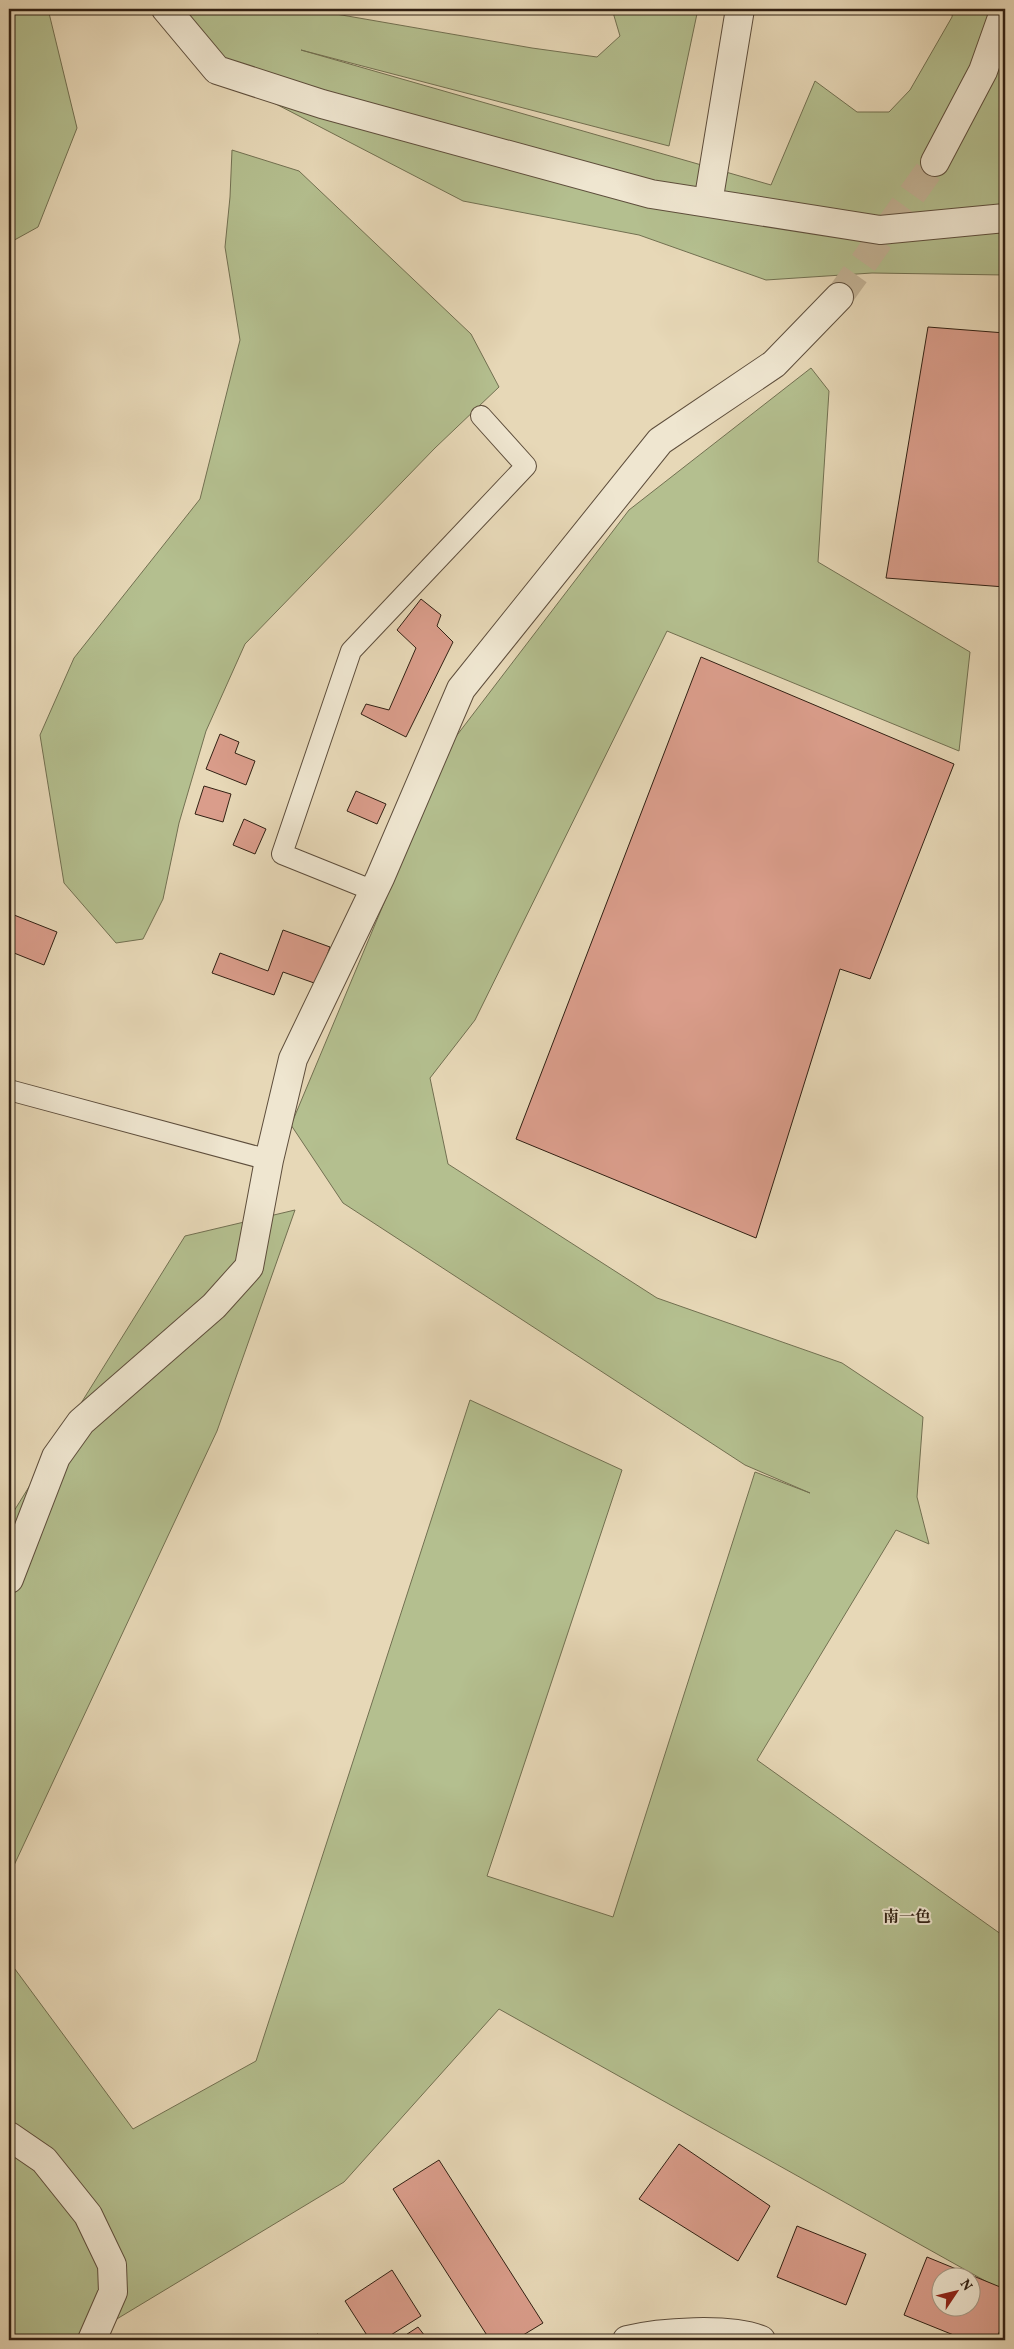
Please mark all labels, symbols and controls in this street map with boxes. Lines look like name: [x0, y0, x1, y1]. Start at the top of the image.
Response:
district label: 南一色: [883, 1907, 931, 1929]
north arrow: [932, 2266, 982, 2316]
text: N: [955, 2276, 976, 2295]

